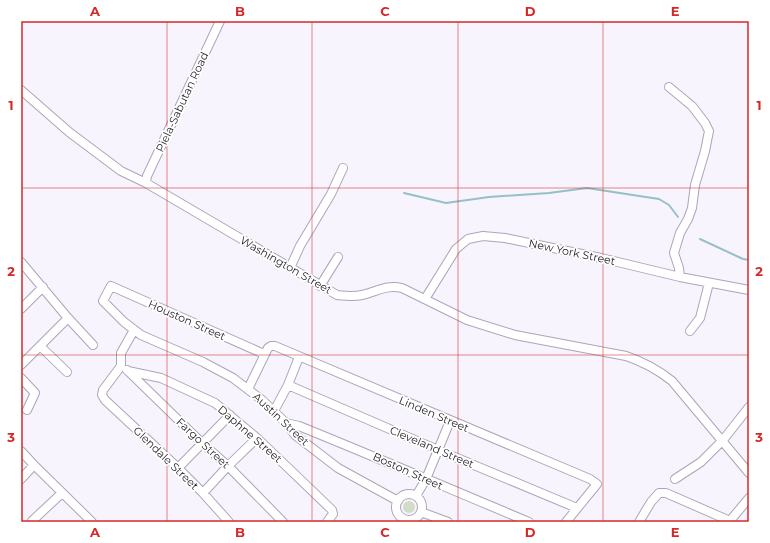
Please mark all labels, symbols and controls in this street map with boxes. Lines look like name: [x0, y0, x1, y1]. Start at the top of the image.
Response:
text: A: [89, 3, 101, 19]
text: B: [235, 3, 245, 19]
text: C: [380, 3, 390, 19]
text: D: [525, 3, 536, 19]
text: E: [671, 3, 680, 19]
street label: Piela-Sabutan Road: [153, 50, 211, 154]
text: 1: [8, 97, 14, 113]
text: 1: [756, 97, 762, 113]
street label: Washington Street: [238, 233, 335, 297]
street label: New York Street: [527, 236, 617, 268]
text: 2: [7, 263, 15, 279]
text: 2: [755, 263, 763, 279]
street label: Houston Street: [146, 297, 228, 344]
street label: Austin Street: [250, 389, 312, 449]
street label: Linden Street: [397, 393, 472, 435]
street label: Daphne Street: [215, 402, 285, 466]
street label: Fargo Street: [173, 415, 233, 472]
street label: Glendale Street: [130, 423, 202, 493]
street label: Cleveland Street: [388, 423, 477, 471]
text: 3: [6, 429, 15, 445]
text: 3: [754, 429, 763, 445]
street label: Boston Street: [371, 449, 446, 493]
text: A: [89, 524, 101, 540]
text: B: [235, 524, 245, 540]
text: C: [380, 524, 390, 540]
text: D: [525, 524, 536, 540]
text: E: [671, 524, 680, 540]

